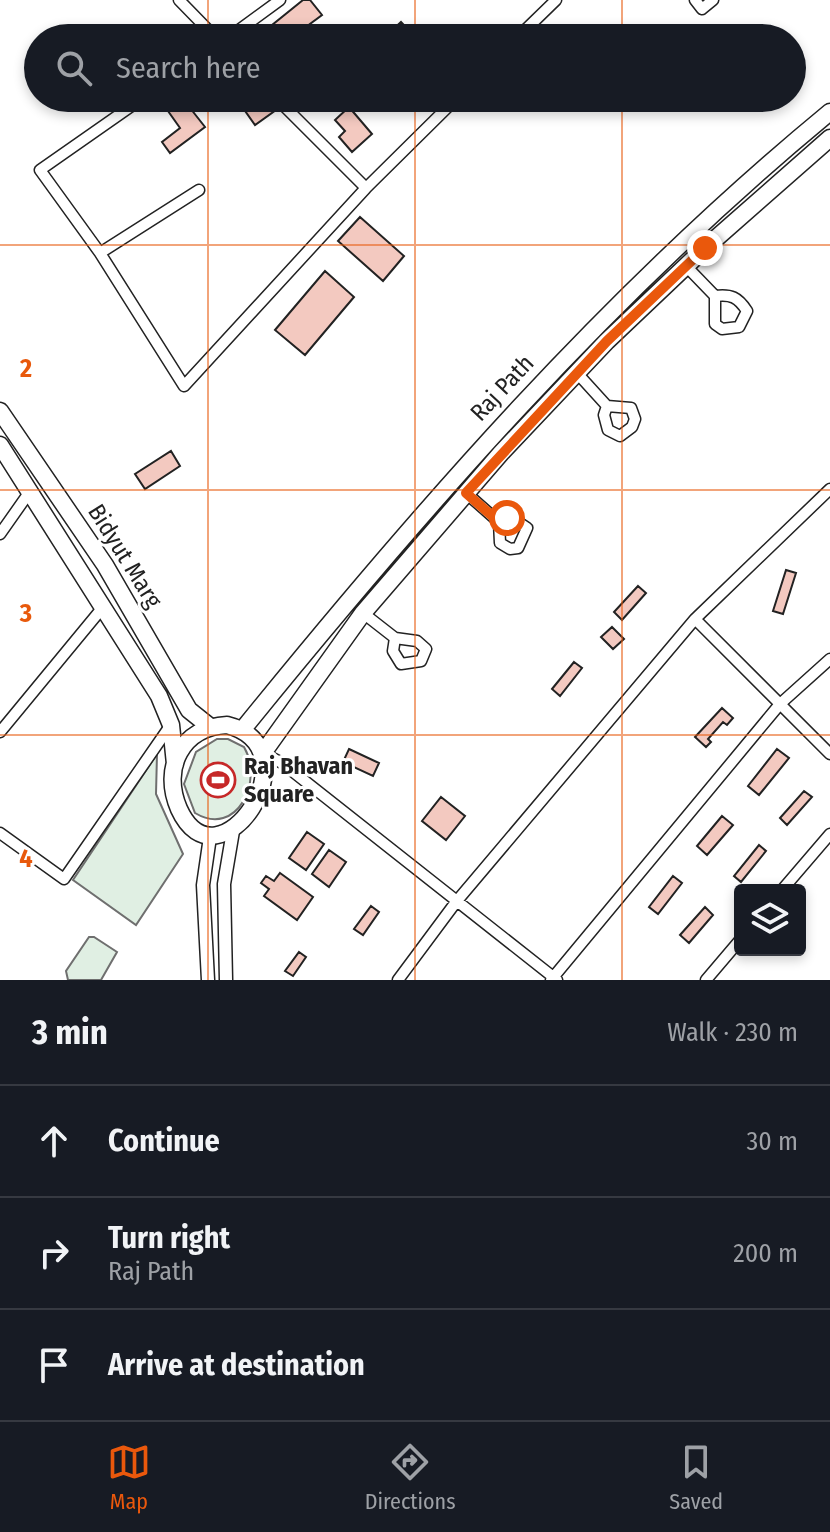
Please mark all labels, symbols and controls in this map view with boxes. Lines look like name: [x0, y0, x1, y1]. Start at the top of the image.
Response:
search box: [24, 24, 806, 112]
icon: search: [52, 46, 96, 90]
text: Search here: [116, 50, 261, 86]
route end: [687, 230, 723, 266]
street label: Raj Path: [465, 349, 539, 427]
text: 2: [19, 353, 32, 384]
street label: Bidyut Marg: [82, 499, 168, 614]
route start: [489, 500, 525, 536]
text: 3: [19, 598, 32, 629]
place label: Raj Bhavan Square: [244, 752, 353, 808]
sports icon: Raj Bhavan Square: [199, 761, 237, 799]
text: 4: [19, 843, 33, 874]
map controls: [734, 884, 806, 956]
button: layers: [734, 884, 806, 956]
text: 3 min: [32, 1012, 108, 1053]
text: Walk · 230 m: [667, 1017, 798, 1048]
icon: ahead: [32, 1119, 76, 1163]
text: Continue: [108, 1123, 220, 1159]
text: 30 m: [747, 1126, 798, 1157]
text: Turn right: [108, 1220, 230, 1256]
icon: right: [32, 1231, 76, 1275]
text: 200 m: [733, 1238, 798, 1269]
text: Raj Path: [108, 1256, 194, 1287]
icon: arrive: [32, 1343, 76, 1387]
text: Arrive at destination: [108, 1347, 365, 1383]
tab: Map: [107, 1440, 151, 1515]
tab: Directions: [365, 1440, 456, 1515]
tab: Saved: [669, 1440, 723, 1515]

